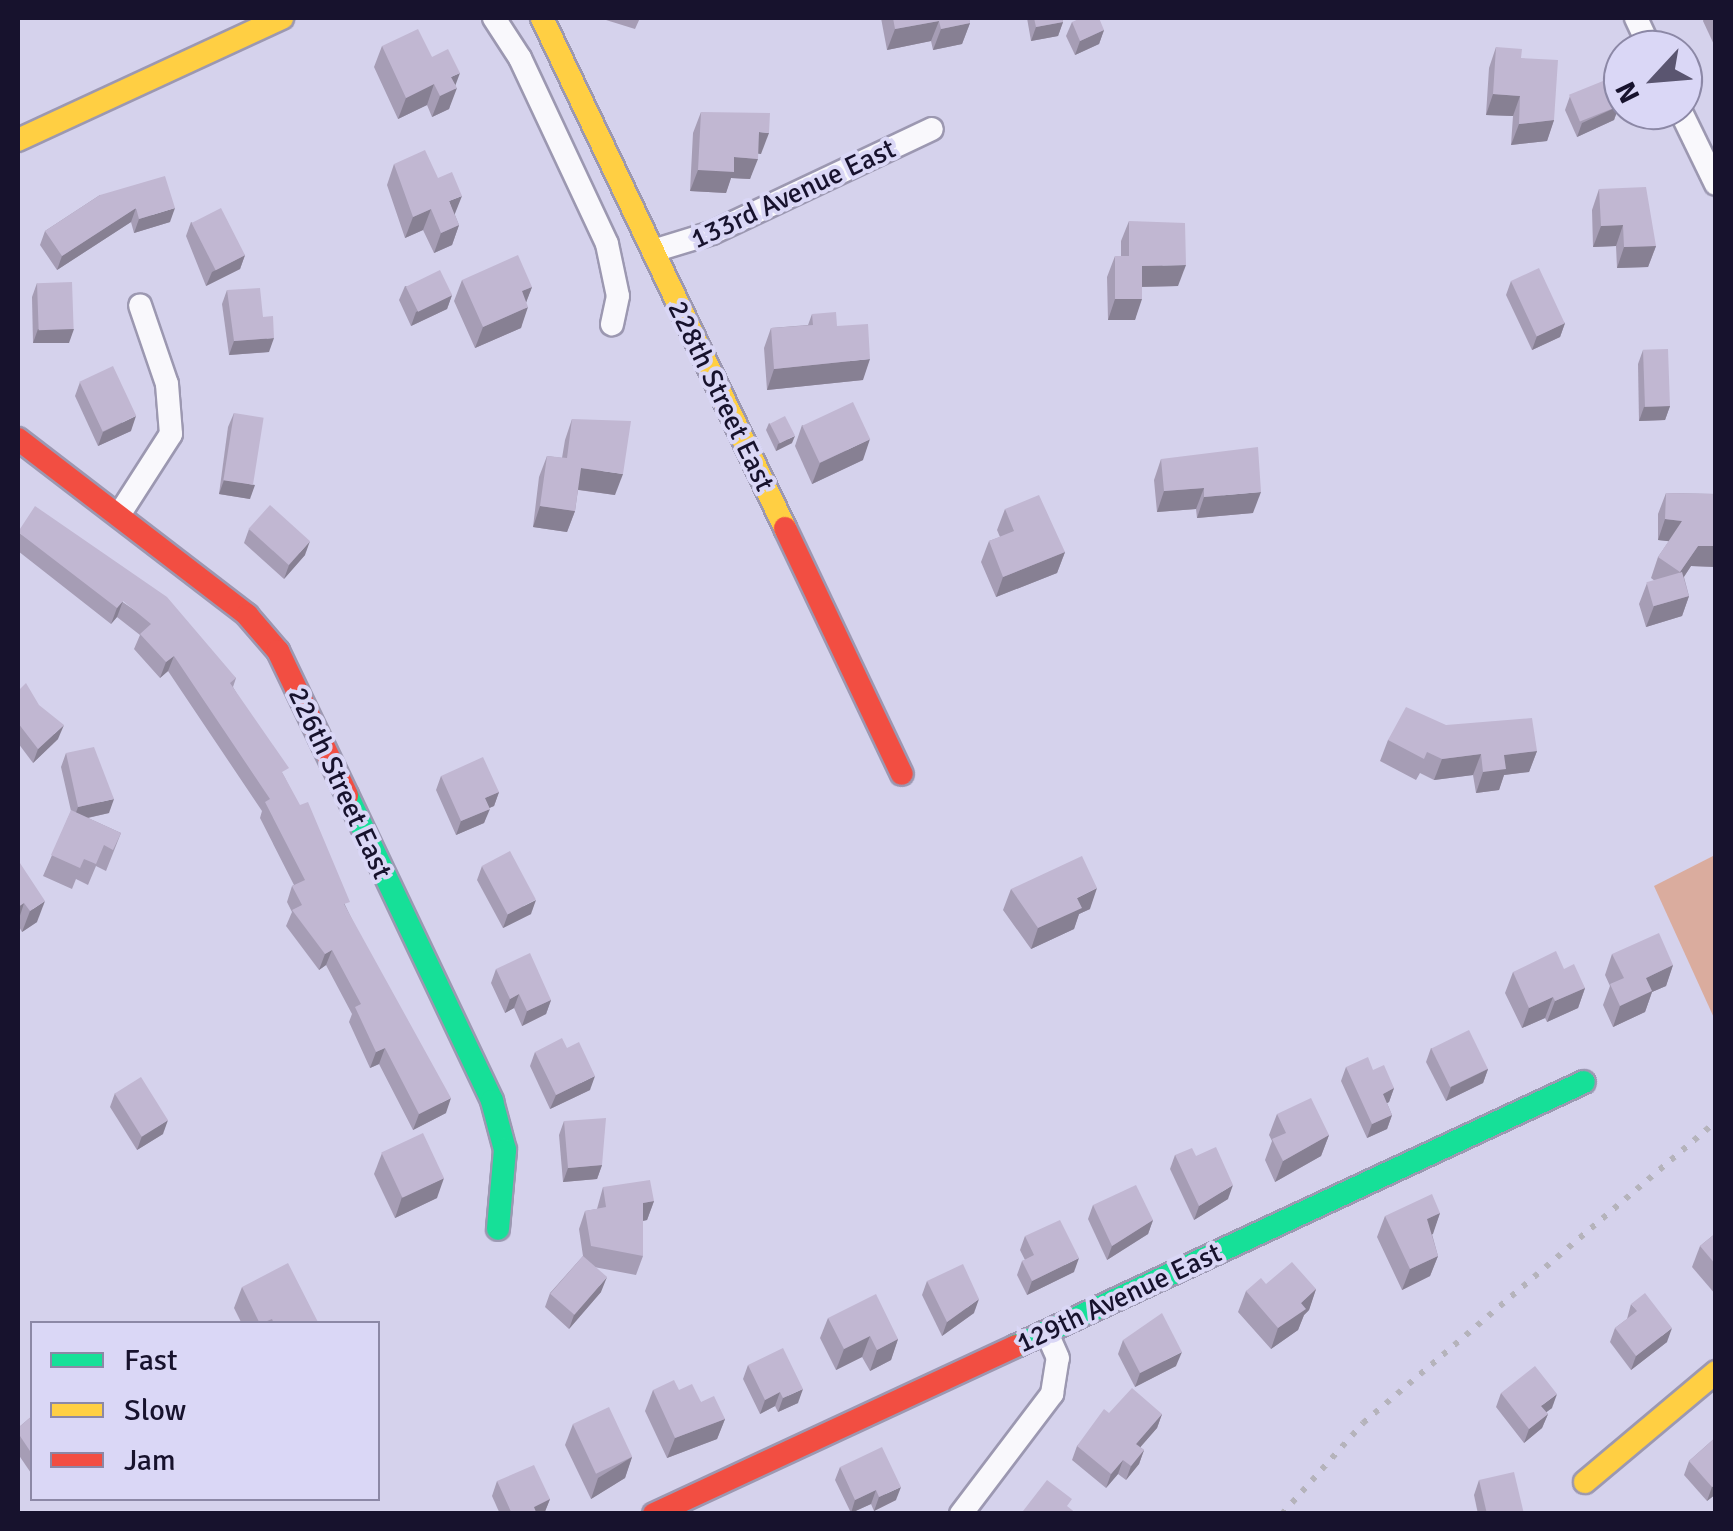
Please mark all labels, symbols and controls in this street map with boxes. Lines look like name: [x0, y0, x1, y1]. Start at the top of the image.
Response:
north arrow: [1603, 30, 1703, 130]
text: N: [1608, 76, 1647, 108]
street label: 133rd Avenue East: [685, 132, 901, 256]
street label: 228th Street East: [660, 295, 782, 497]
street label: 226th Street East: [281, 682, 399, 884]
street label: 129th Avenue East: [1011, 1236, 1227, 1360]
legend: [30, 1321, 380, 1501]
text: Fast: [124, 1342, 177, 1379]
text: Slow: [124, 1392, 186, 1429]
text: Jam: [124, 1442, 176, 1479]

